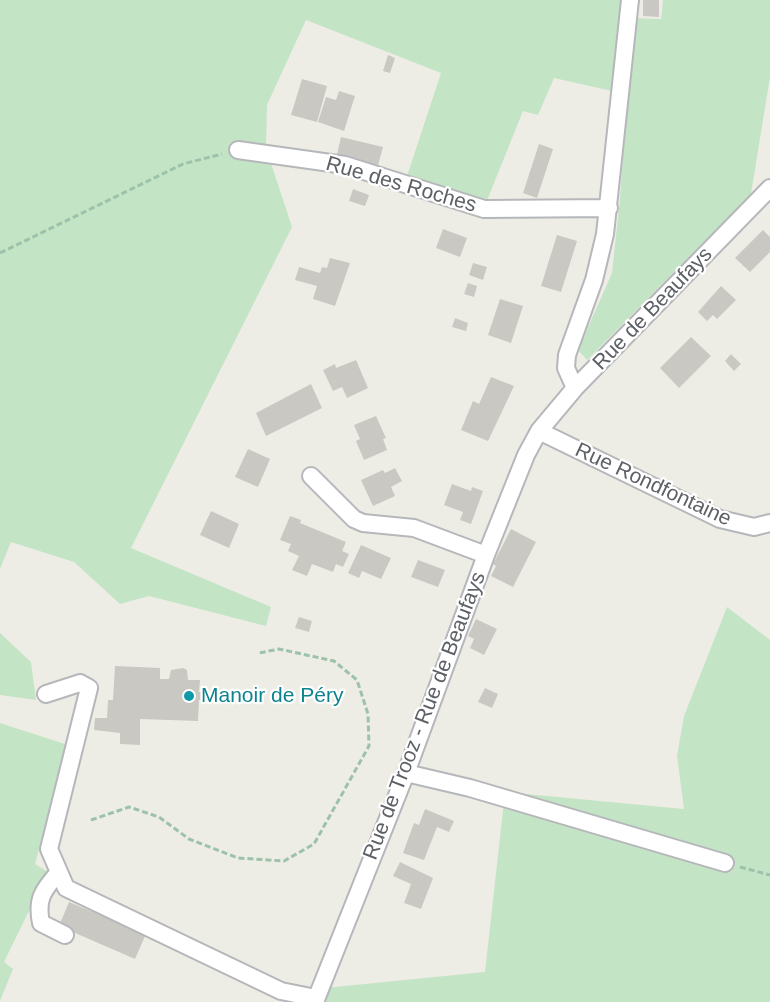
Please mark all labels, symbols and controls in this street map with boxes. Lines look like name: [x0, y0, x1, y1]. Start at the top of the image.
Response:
street label: Rue des Roches: [323, 151, 479, 219]
street label: Rue de Beaufays: [588, 242, 718, 376]
street label: Rue Rondfontaine: [571, 438, 735, 532]
street label: Rue de Trooz - Rue de Beaufays: [358, 569, 492, 863]
place label: Manoir de Péry: [201, 683, 343, 709]
marker: Manoir de Péry: [182, 689, 196, 703]

